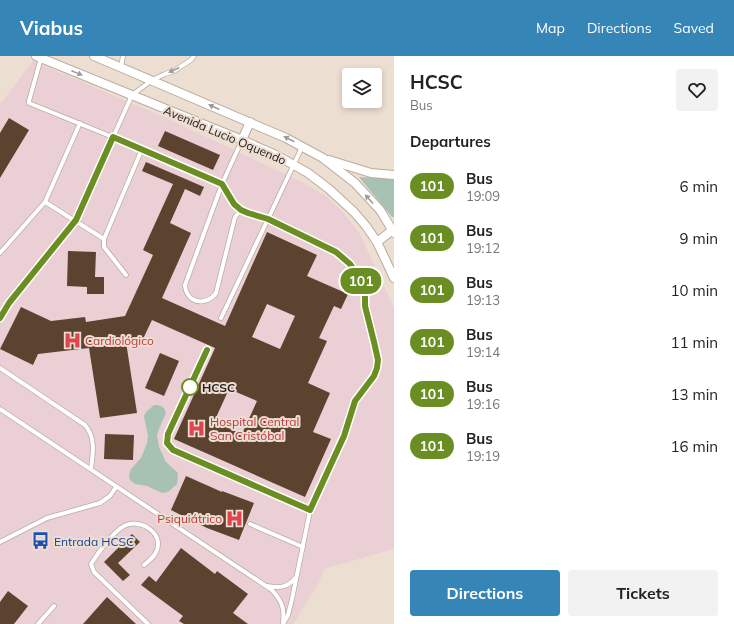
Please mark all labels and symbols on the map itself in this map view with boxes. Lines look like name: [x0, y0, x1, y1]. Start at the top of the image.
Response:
one-way arrow: [169, 67, 180, 73]
one-way arrow: [72, 70, 84, 76]
street label: Avenida Lucio Oquendo: [161, 102, 289, 168]
one-way arrow: [208, 104, 219, 110]
one-way arrow: [283, 136, 295, 143]
one-way arrow: [365, 194, 374, 204]
line badge: 101: [338, 268, 384, 294]
hospital icon: Cardiológico: [62, 330, 82, 350]
place label: Cardiológico: [85, 333, 154, 348]
marker: HCSC: [181, 378, 199, 396]
place label: HCSC: [202, 380, 235, 395]
place label: Hospital Central San Cristóbal: [210, 414, 299, 443]
hospital icon: Hospital Central San Cristóbal: [187, 418, 207, 438]
hospital icon: Psiquiátrico: [225, 508, 245, 528]
place label: Psiquiátrico: [157, 511, 222, 526]
bus stop icon: Entrada HCSC: [31, 531, 51, 551]
place label: Entrada HCSC: [54, 534, 134, 549]

